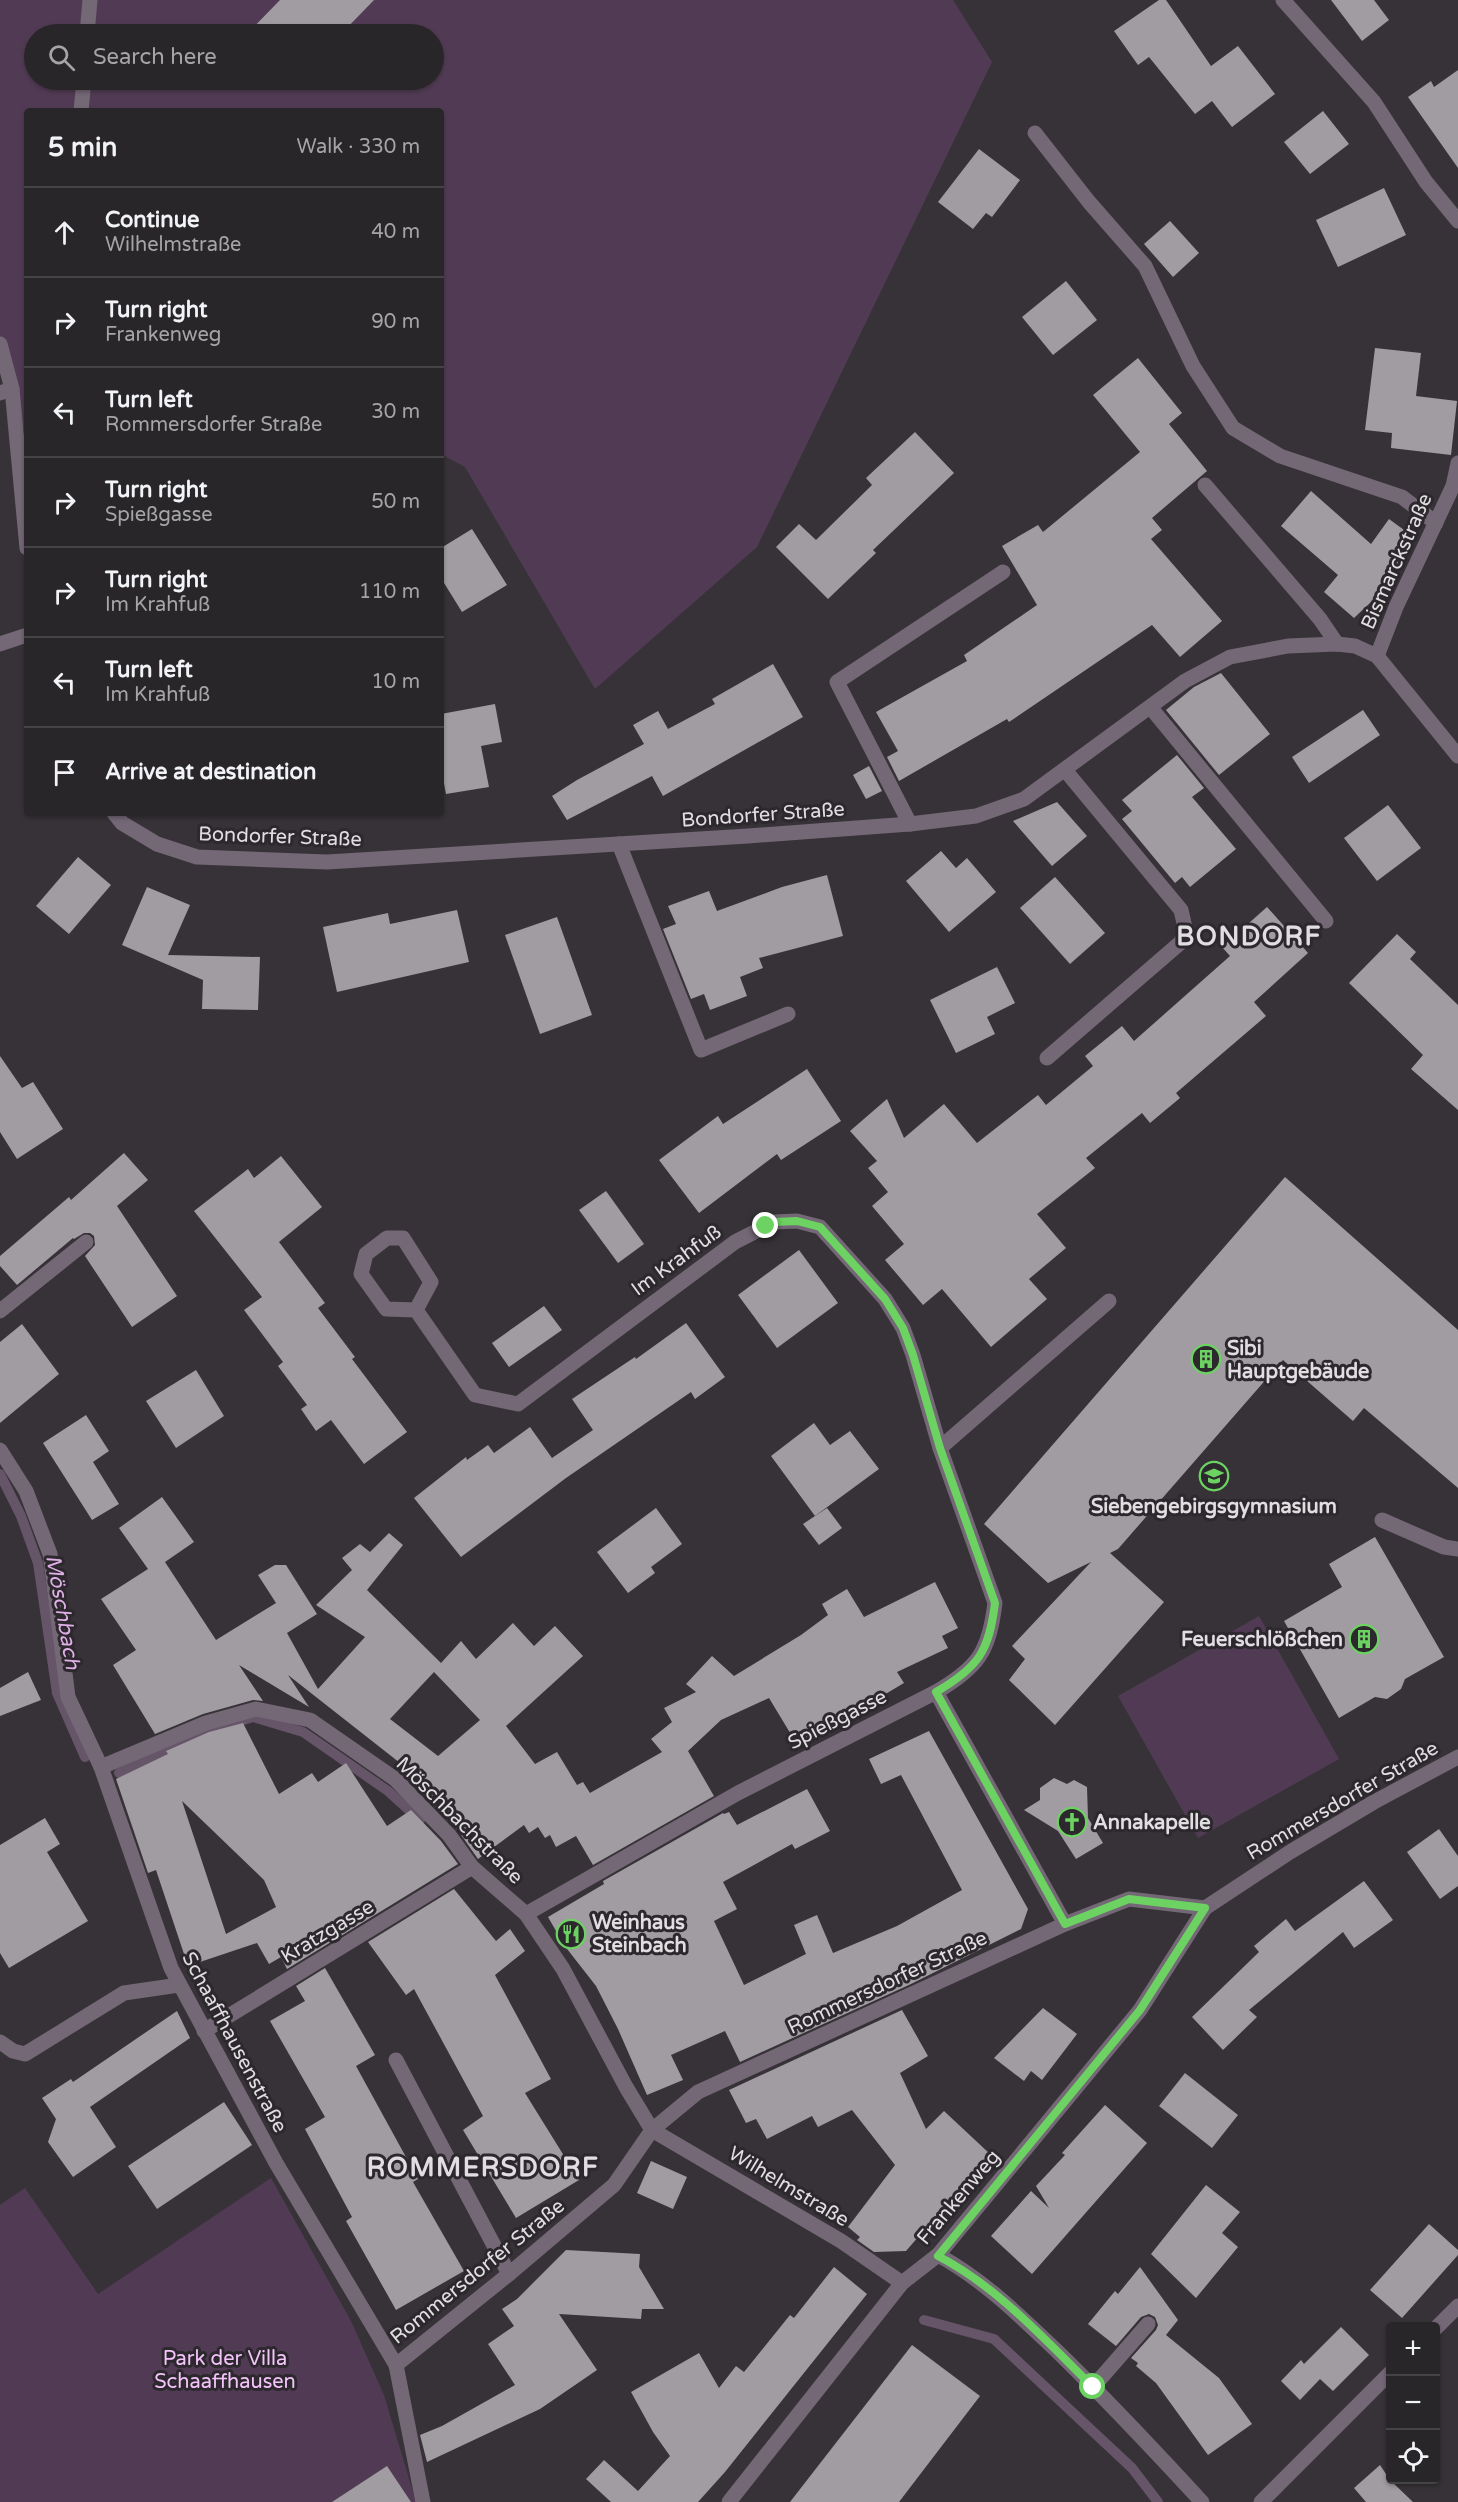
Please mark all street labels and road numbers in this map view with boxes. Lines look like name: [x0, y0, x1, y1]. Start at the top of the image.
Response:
street label: Bismarckstraße: [1356, 490, 1438, 633]
street label: Bondorfer Straße: [681, 797, 846, 833]
street label: Bondorfer Straße: [198, 822, 362, 852]
street label: Im Krahfuß: [627, 1220, 726, 1301]
street label: Spießgasse: [784, 1685, 891, 1755]
street label: Rommersdorfer Straße: [1242, 1736, 1443, 1866]
street label: Möschbachstraße: [391, 1752, 528, 1889]
street label: Kratzgasse: [277, 1895, 378, 1969]
street label: Rommersdorfer Straße: [784, 1926, 991, 2040]
street label: Schaaffhausenstraße: [176, 1948, 292, 2137]
street label: Wilhelmstraße: [724, 2141, 853, 2232]
street label: Frankenweg: [912, 2145, 1005, 2250]
street label: Rommersdorfer Straße: [386, 2194, 570, 2349]

